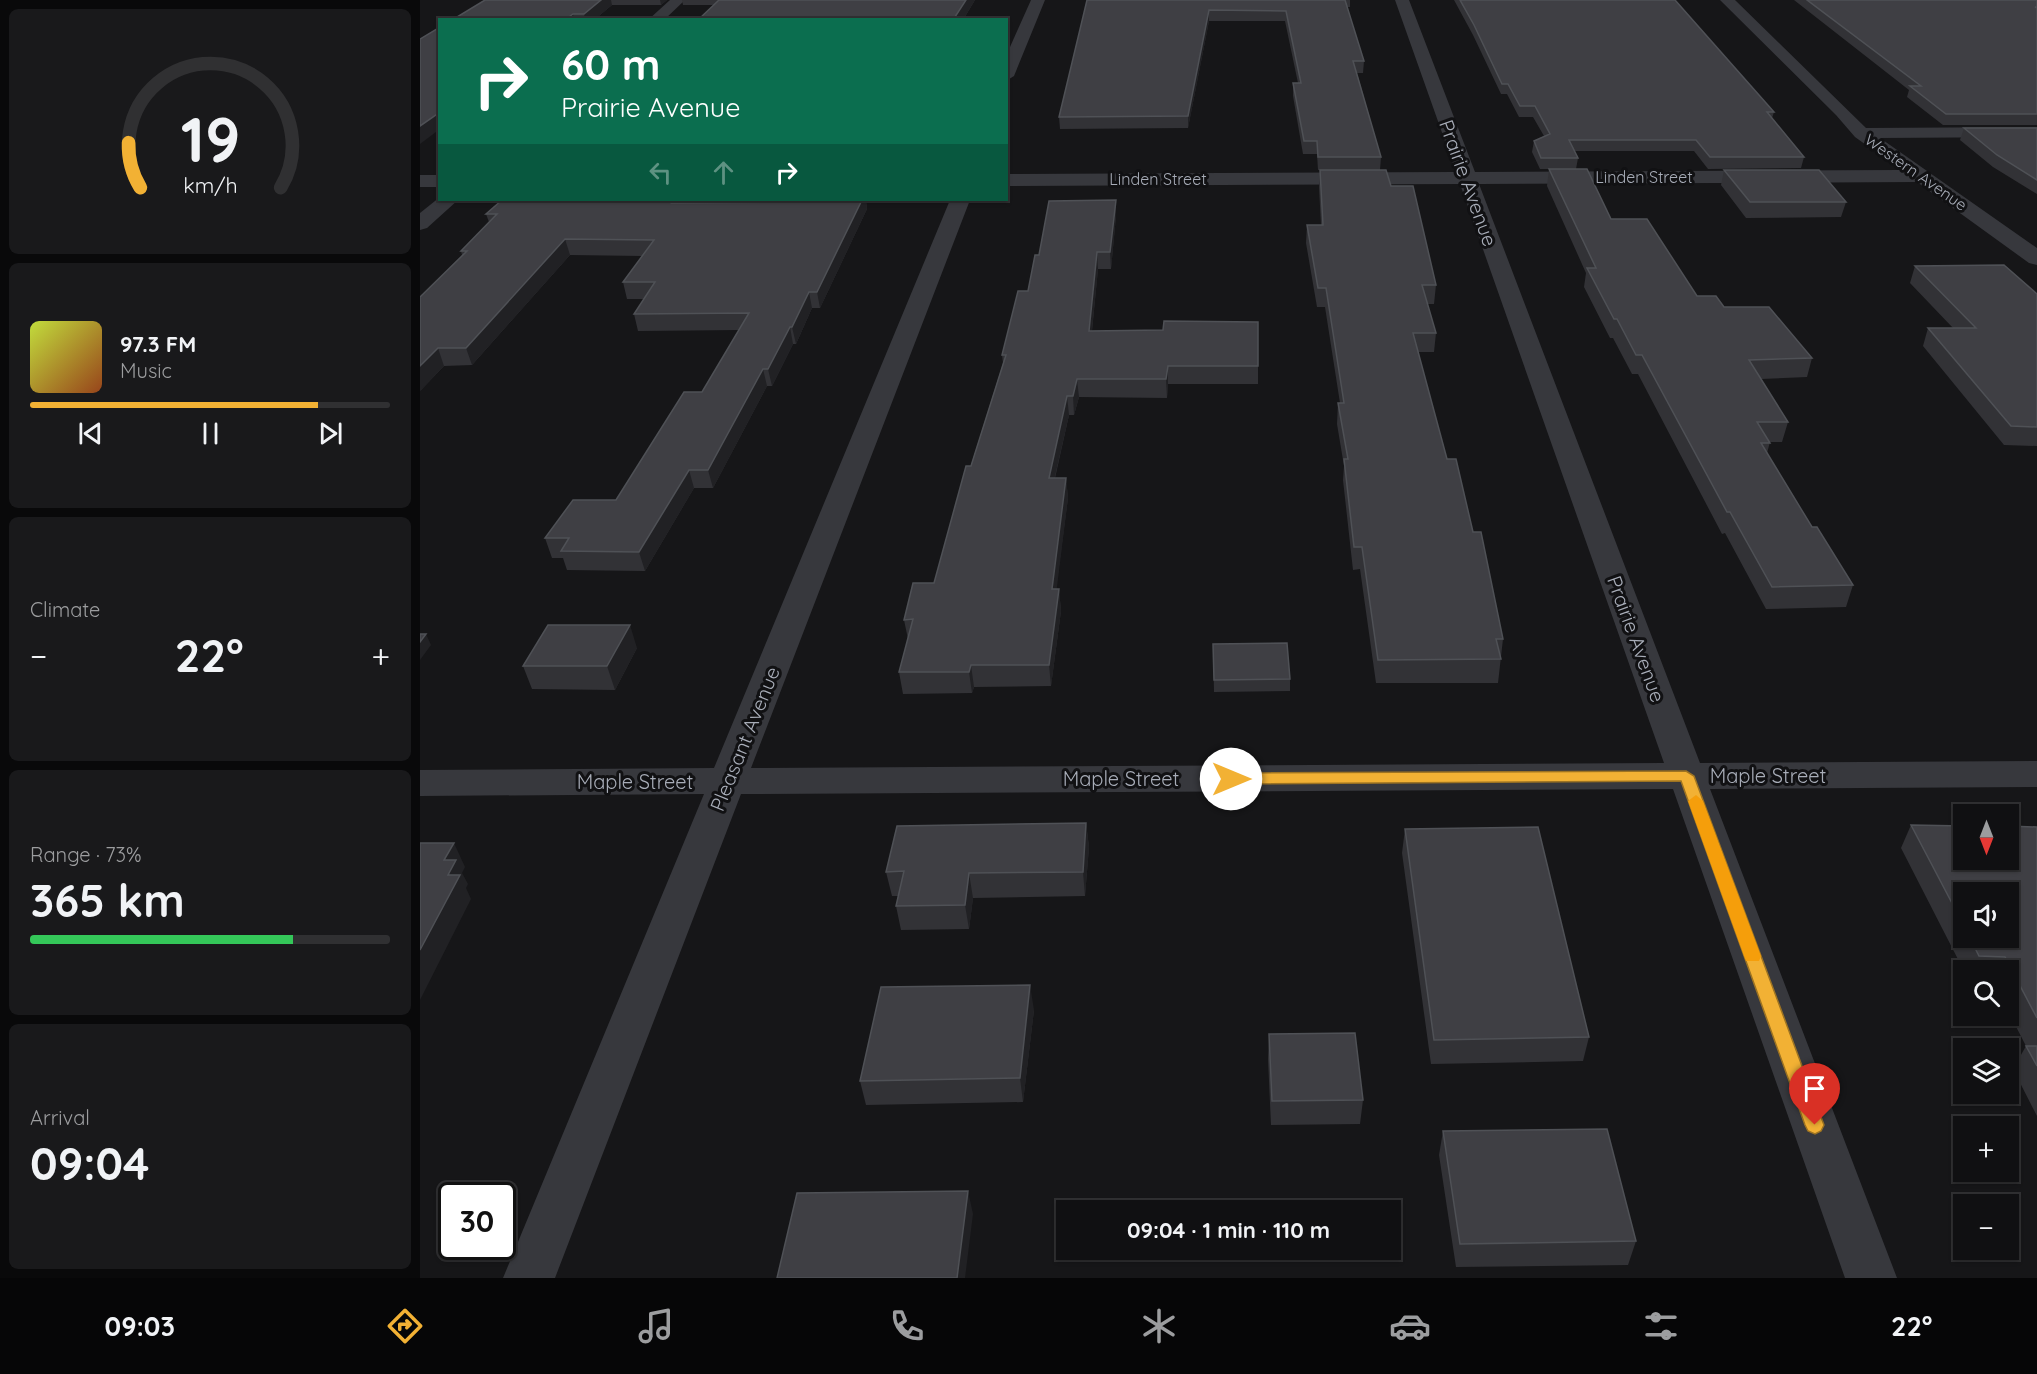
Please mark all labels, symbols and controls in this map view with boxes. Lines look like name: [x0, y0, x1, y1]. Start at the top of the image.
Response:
text: 60 m: [561, 38, 661, 91]
icon: right: [462, 42, 540, 120]
text: Prairie Avenue: [561, 90, 740, 124]
text: 19: [180, 101, 240, 179]
street label: Prairie Avenue: [1434, 116, 1503, 250]
street label: Western Avenue: [1861, 129, 1971, 215]
icon: left: [644, 156, 677, 189]
icon: ahead: [707, 156, 740, 189]
icon: right: [770, 156, 803, 189]
street label: Linden Street: [1595, 167, 1693, 187]
street label: Linden Street: [1109, 169, 1207, 189]
text: km/h: [183, 173, 237, 199]
text: 97.3 FM: [120, 330, 196, 358]
text: Music: [120, 358, 172, 383]
icon: previous: [74, 417, 107, 450]
icon: pause: [194, 417, 227, 450]
icon: next: [314, 417, 347, 450]
street label: Prairie Avenue: [1602, 572, 1671, 706]
text: Climate: [30, 597, 100, 622]
text: 22°: [175, 627, 244, 683]
text: −: [30, 635, 47, 676]
text: +: [371, 635, 390, 676]
street label: Pleasant Avenue: [704, 663, 785, 815]
position arrow: [1199, 747, 1263, 811]
street label: Maple Street: [1710, 763, 1827, 788]
street label: Maple Street: [1063, 766, 1180, 791]
street label: Maple Street: [577, 769, 694, 794]
north arrow: [1953, 804, 2019, 870]
map controls: [1953, 804, 2019, 1260]
text: Range · 73%: [30, 842, 142, 867]
text: 365 km: [30, 872, 185, 928]
button: sound: [1953, 882, 2019, 948]
button: search: [1953, 960, 2019, 1026]
button: layers: [1953, 1038, 2019, 1104]
pin: [1789, 1063, 1840, 1125]
icon: arrive: [1798, 1072, 1831, 1105]
text: Arrival: [30, 1105, 90, 1130]
button: +: [1953, 1116, 2019, 1182]
text: 09:04: [30, 1135, 150, 1191]
speed limit sign: 30: [438, 1182, 516, 1260]
button: −: [1953, 1194, 2019, 1260]
text: 09:04 · 1 min · 110 m: [1127, 1216, 1330, 1244]
icon: directions: [384, 1305, 426, 1347]
icon: music: [635, 1305, 677, 1347]
icon: phone: [886, 1305, 928, 1347]
icon: climate: [1138, 1305, 1180, 1347]
icon: car: [1389, 1305, 1431, 1347]
icon: filters: [1640, 1305, 1682, 1347]
text: 09:03: [105, 1309, 175, 1343]
text: 22°: [1891, 1309, 1932, 1343]

